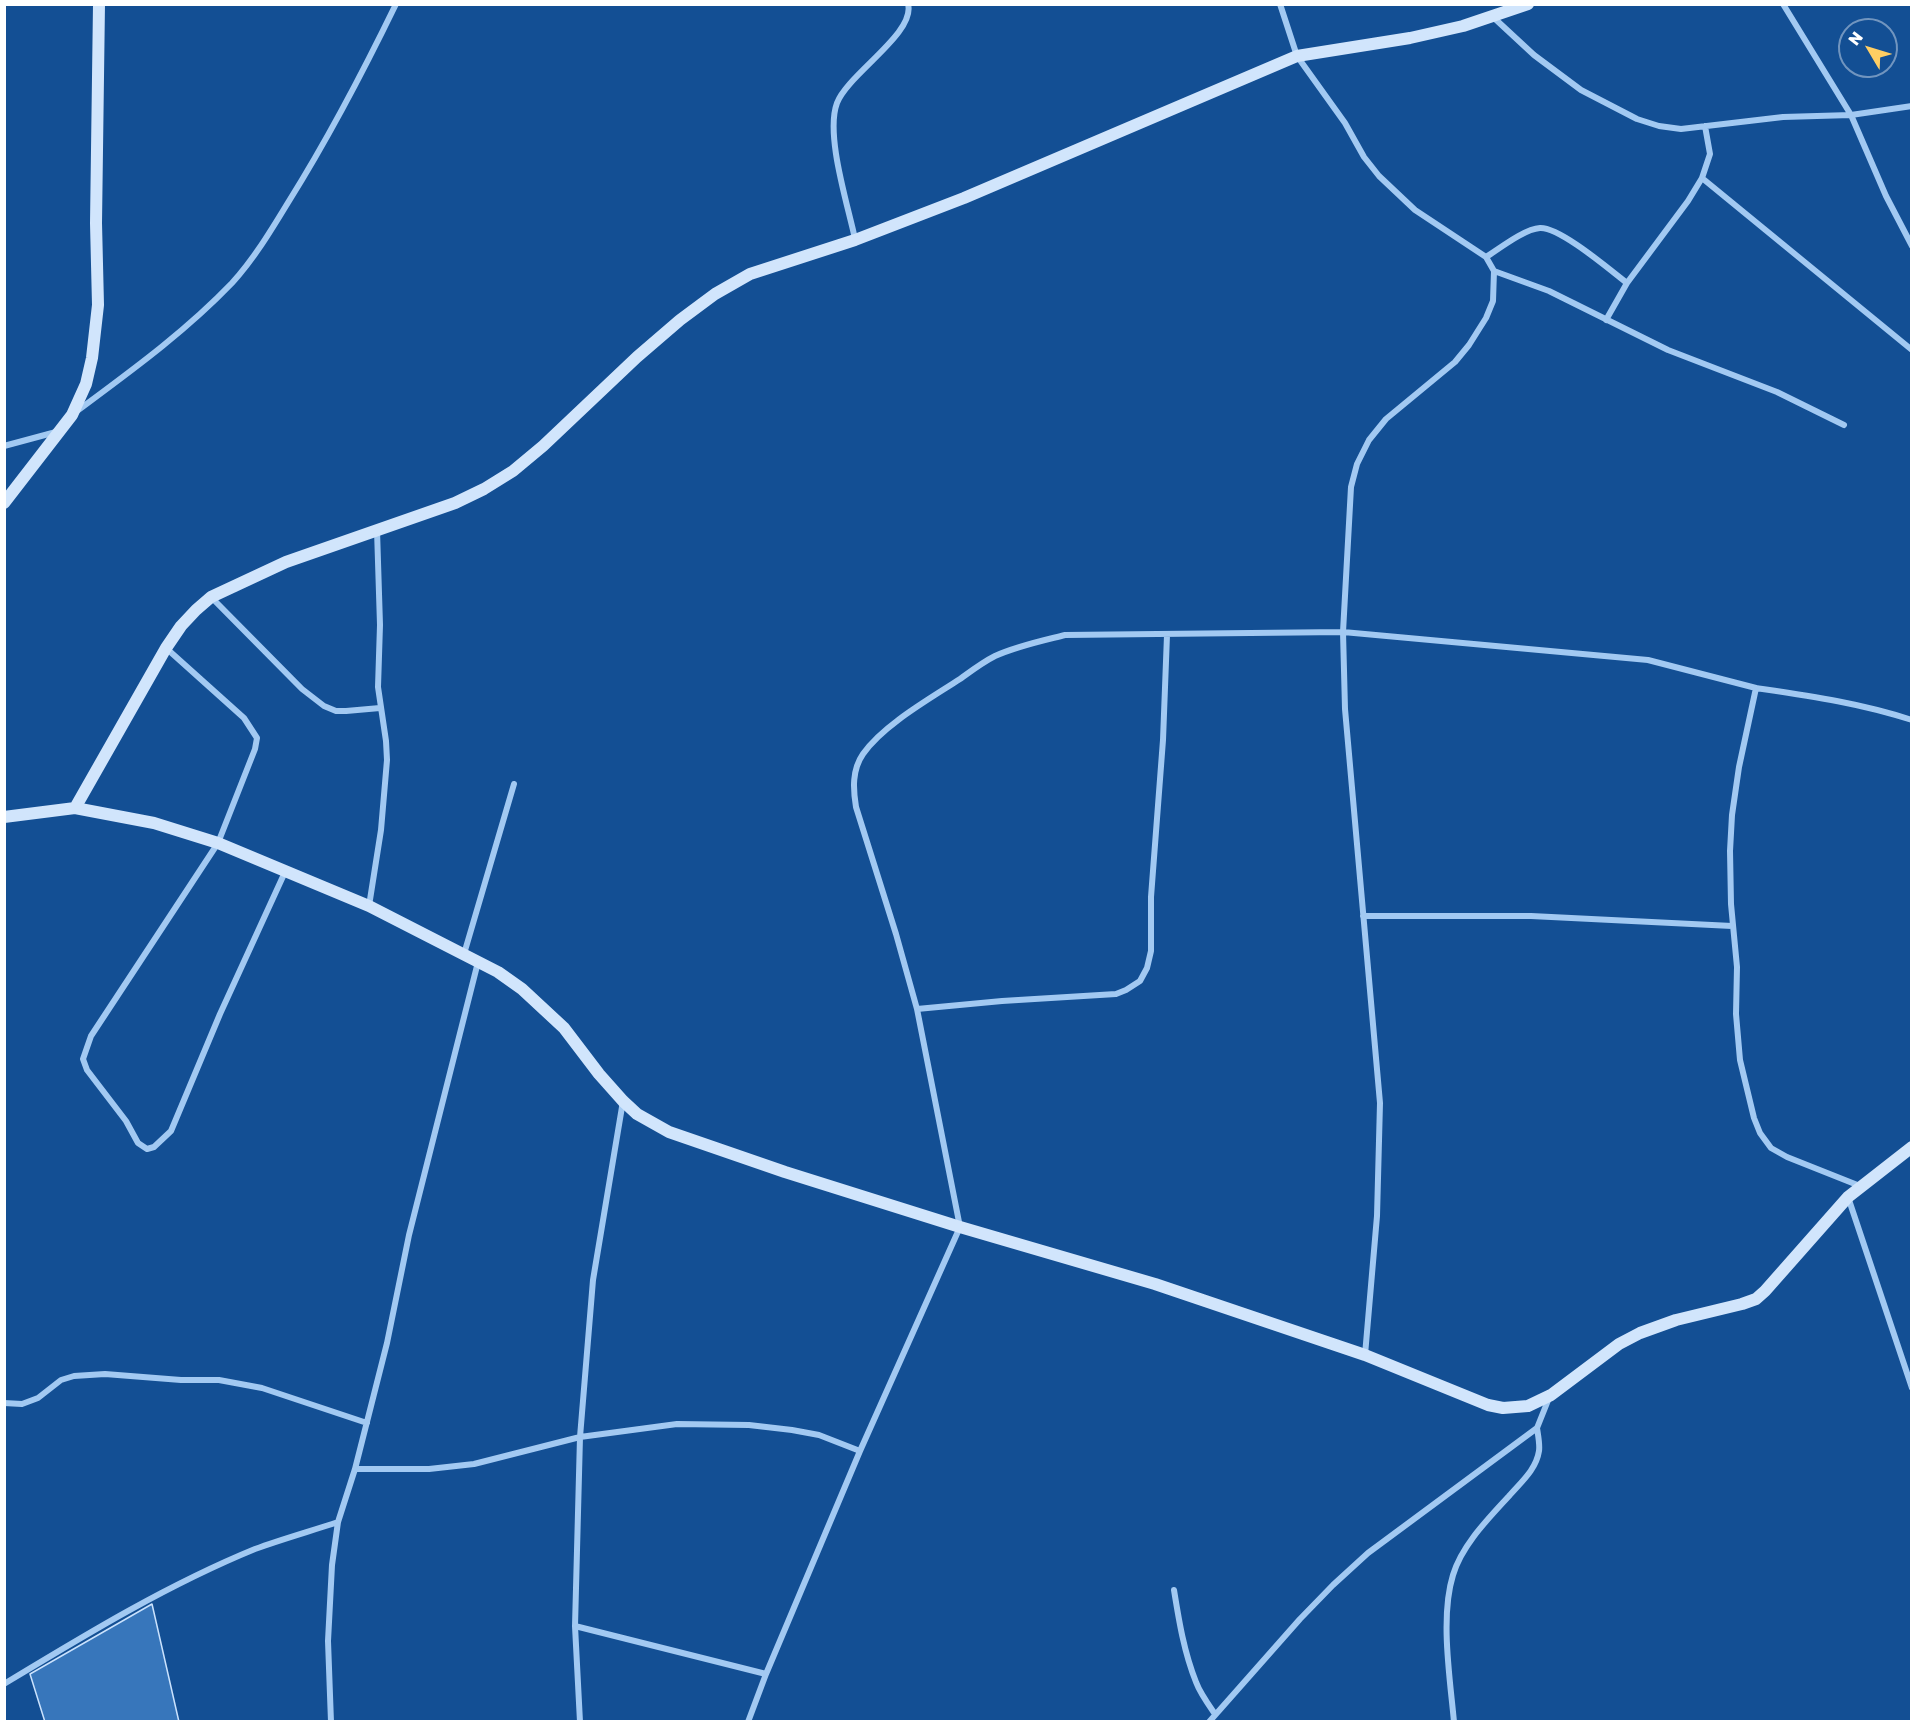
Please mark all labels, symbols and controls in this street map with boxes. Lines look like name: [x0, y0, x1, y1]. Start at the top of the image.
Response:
north arrow: [1838, 18, 1898, 78]
text: N: [1844, 27, 1867, 49]

